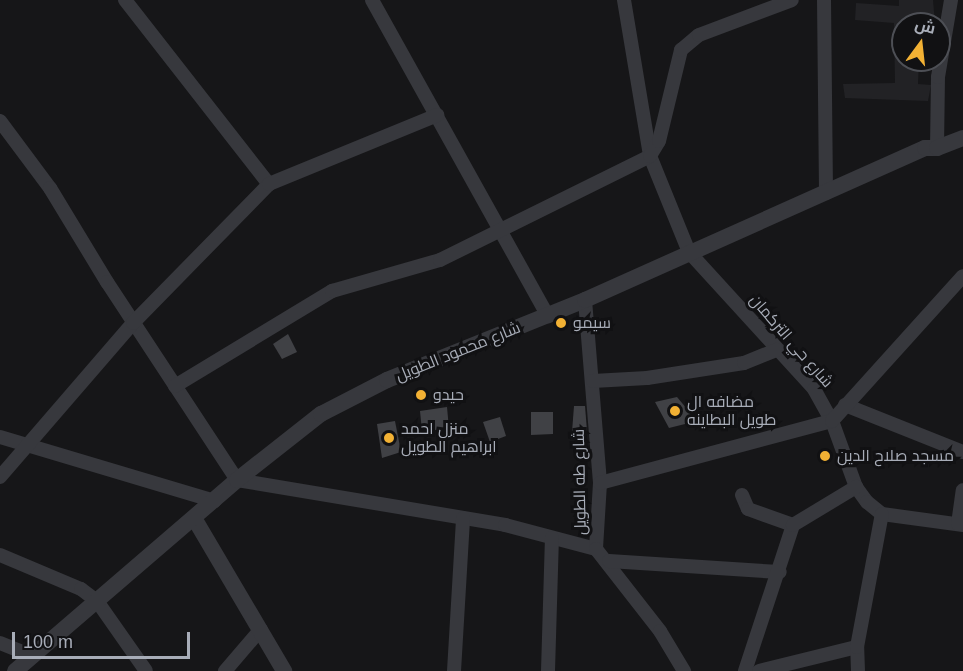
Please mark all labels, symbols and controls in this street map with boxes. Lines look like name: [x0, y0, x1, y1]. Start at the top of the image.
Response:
north arrow: [891, 12, 951, 72]
text: ش: [913, 15, 937, 37]
street label: شارع حي التركمان: [745, 290, 837, 392]
place label: سيمو: [573, 313, 611, 333]
marker: سيمو: [554, 316, 568, 330]
street label: شارع محمود الطويل: [393, 318, 523, 386]
place label: حيدو: [433, 385, 464, 405]
marker: حيدو: [414, 388, 428, 402]
place label: مضافه ال طويل البطاينه: [687, 392, 776, 430]
marker: مضافه ال طويل البطاينه: [668, 404, 682, 418]
place label: منزل احمد ابراهيم الطويل: [401, 419, 497, 457]
street label: شارع طه الطويل: [569, 429, 591, 535]
marker: منزل احمد ابراهيم الطويل: [382, 431, 396, 445]
place label: مسجد صلاح الدين: [837, 446, 954, 466]
marker: مسجد صلاح الدين: [818, 449, 832, 463]
scale bar: [15, 620, 194, 658]
text: 100 m: [23, 632, 73, 652]

